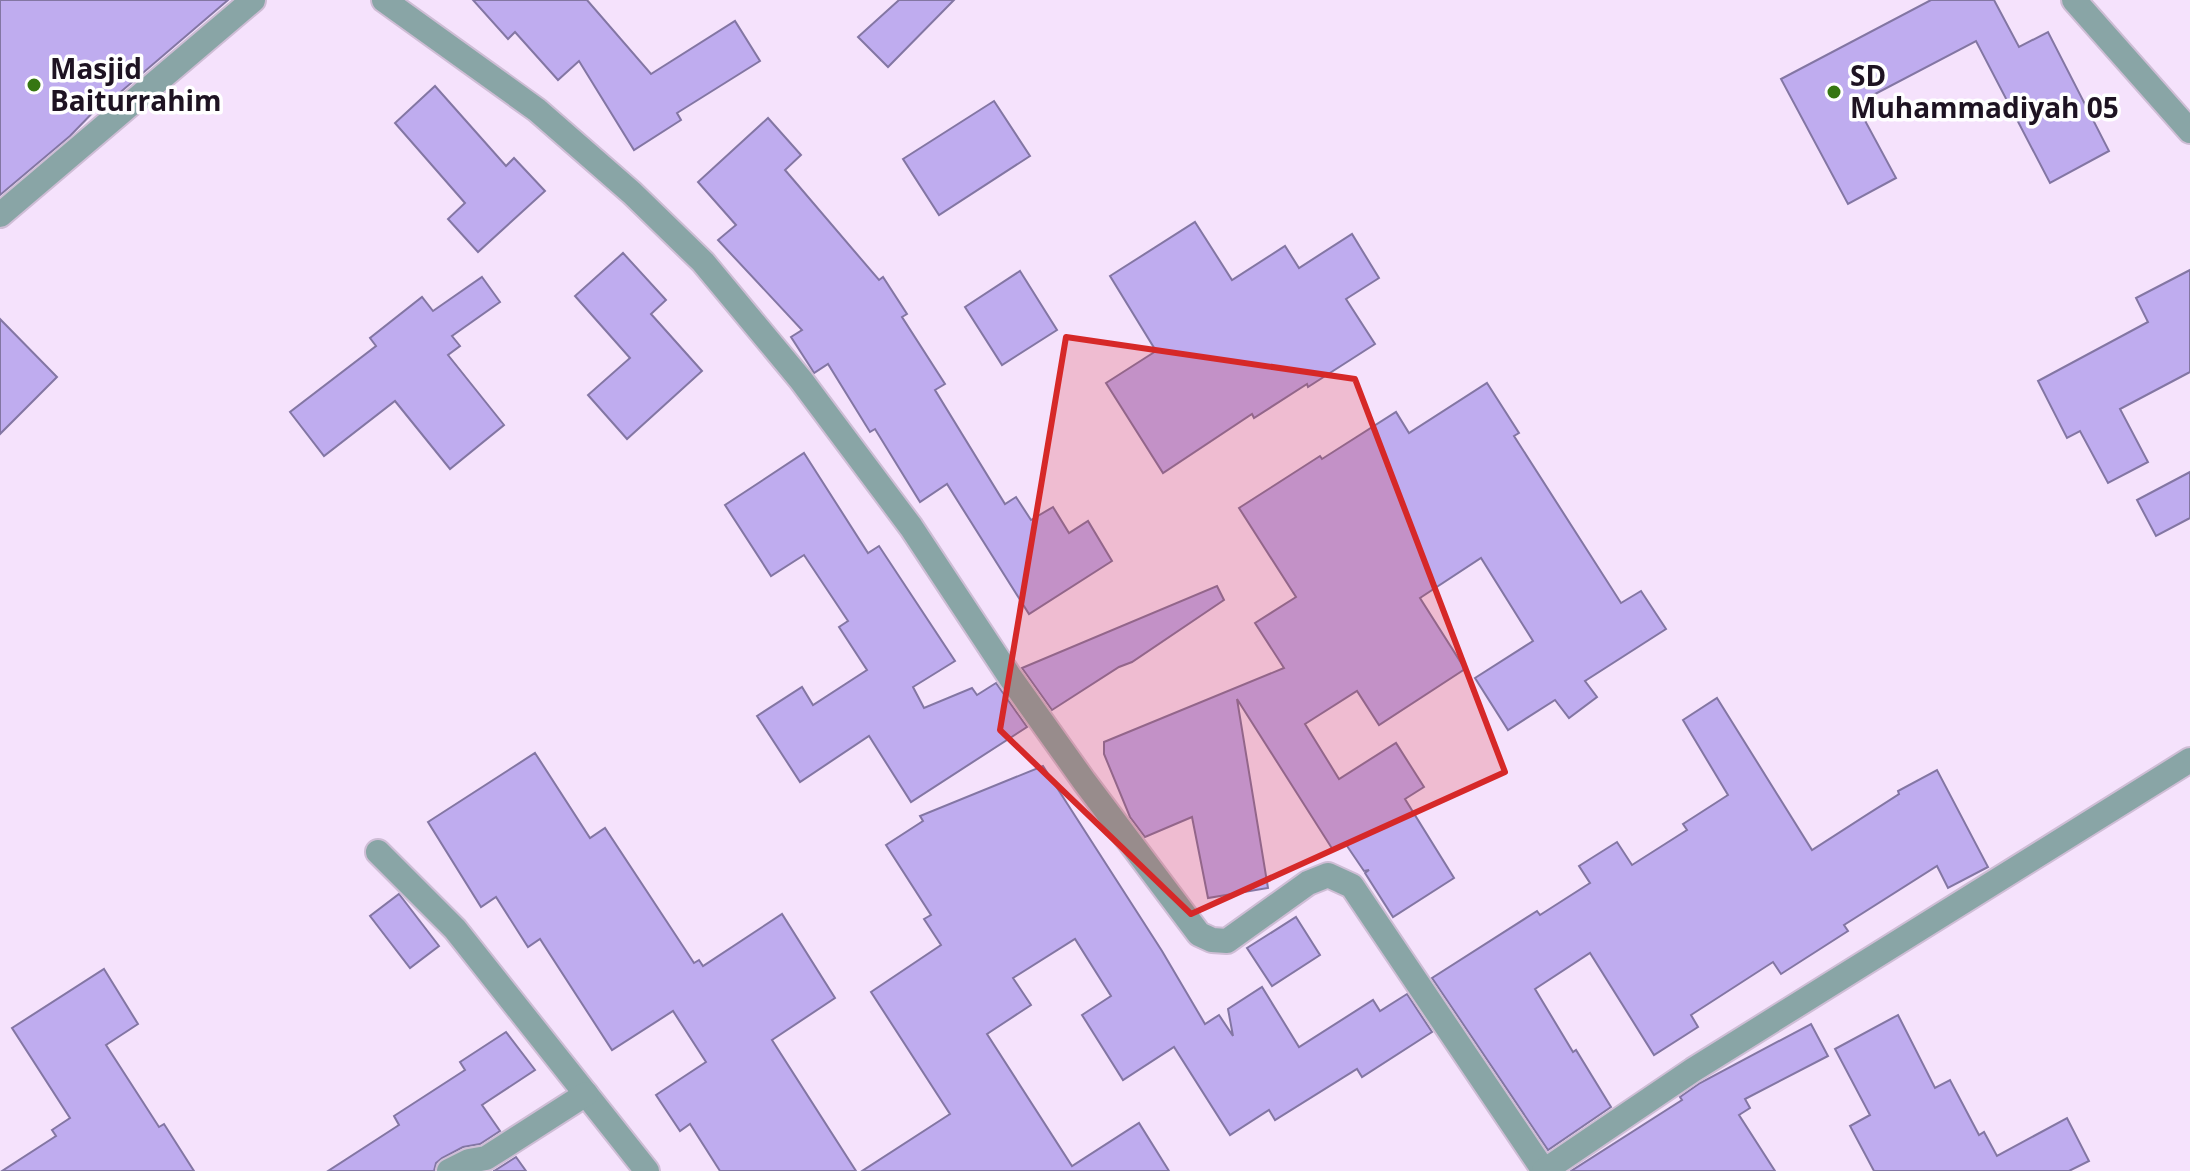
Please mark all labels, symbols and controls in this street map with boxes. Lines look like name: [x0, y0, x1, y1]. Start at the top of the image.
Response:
place label: Masjid Baiturrahim: [50, 49, 222, 119]
place label: SD Muhammadiyah 05: [1850, 56, 2119, 126]
marker: Masjid Baiturrahim: [25, 76, 43, 94]
marker: SD Muhammadiyah 05: [1825, 83, 1843, 101]

